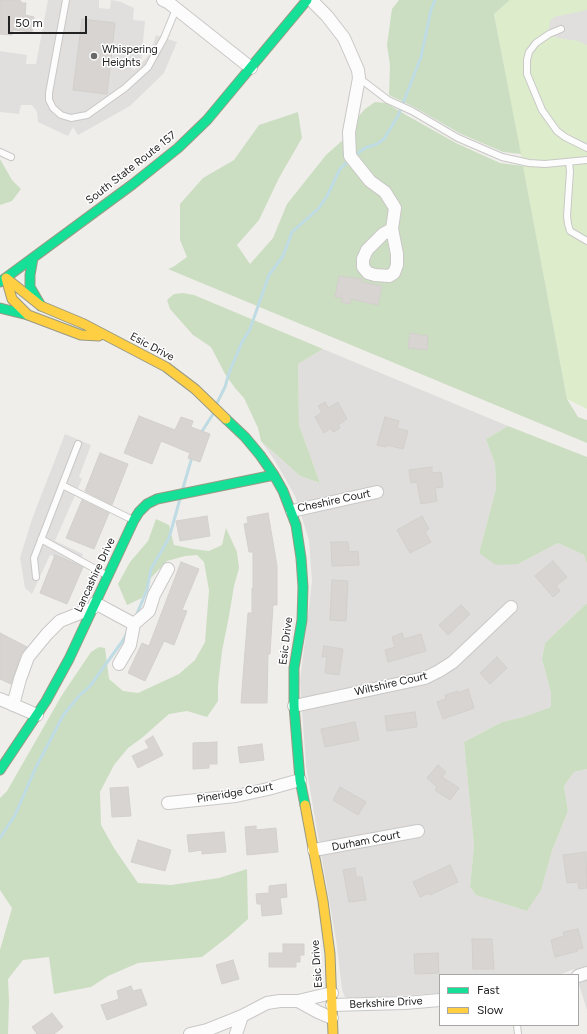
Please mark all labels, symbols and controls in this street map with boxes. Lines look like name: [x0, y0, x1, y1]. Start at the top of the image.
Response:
scale bar: [10, 8, 89, 34]
text: 50 m: [15, 16, 43, 30]
place label: Whispering Heights: [102, 43, 158, 69]
marker: Whispering Heights: [89, 51, 99, 61]
street label: South State Route 157: [83, 129, 179, 207]
street label: Esic Drive: [128, 330, 176, 364]
street label: Cheshire Court: [296, 487, 372, 515]
street label: Lancashire Drive: [72, 536, 118, 614]
street label: Esic Drive: [277, 616, 295, 666]
street label: Wiltshire Court: [353, 669, 429, 699]
street label: Pineridge Court: [196, 780, 274, 806]
street label: Durham Court: [331, 828, 401, 854]
street label: Esic Drive: [309, 939, 325, 989]
legend: [439, 974, 579, 1026]
text: Fast: [477, 983, 500, 997]
street label: Berkshire Drive: [349, 994, 423, 1012]
text: Slow: [477, 1003, 503, 1017]

